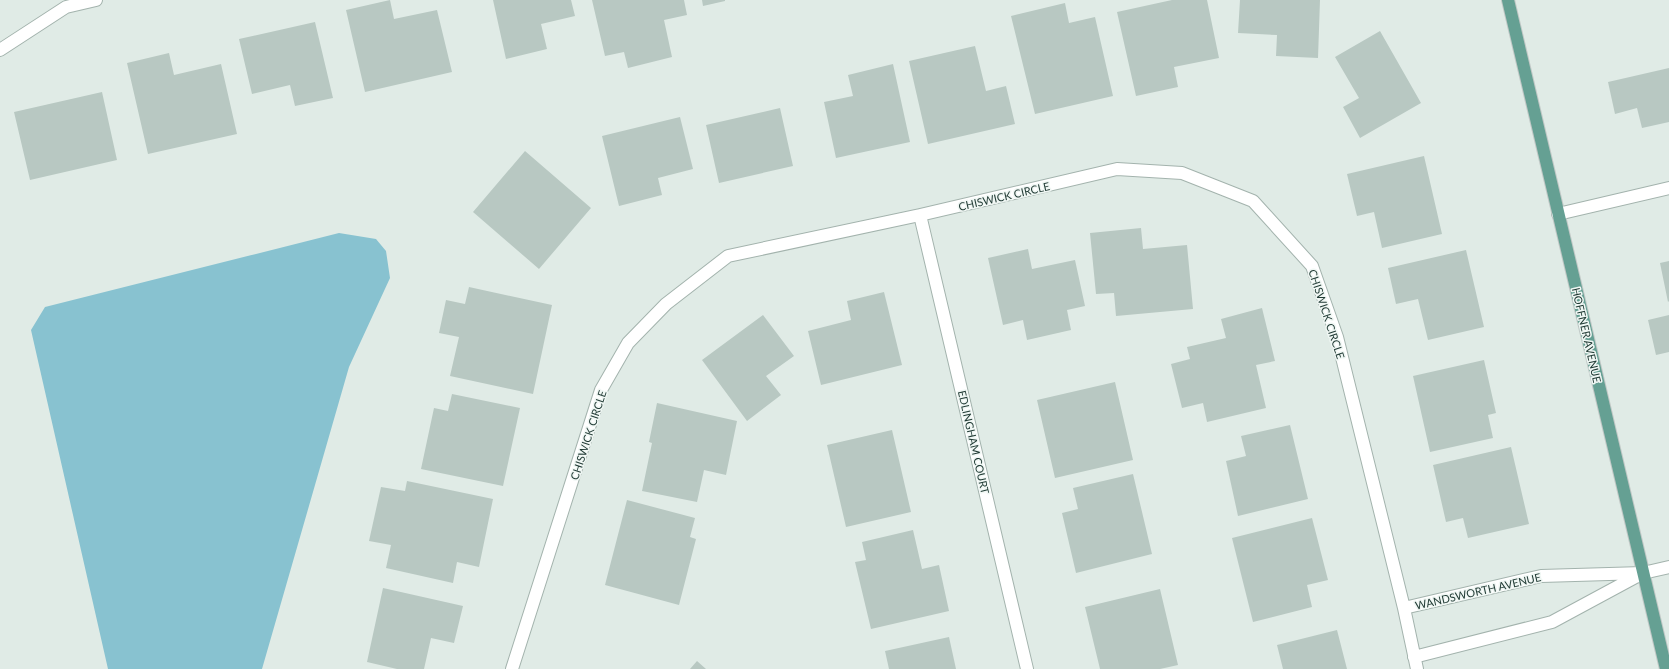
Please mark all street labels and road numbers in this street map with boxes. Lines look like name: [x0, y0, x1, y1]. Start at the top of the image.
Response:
street label: CHISWICK CIRCLE: [957, 179, 1051, 213]
street label: CHISWICK CIRCLE: [1306, 268, 1348, 360]
street label: HOFFNER AVENUE: [1570, 286, 1604, 384]
street label: CHISWICK CIRCLE: [567, 389, 609, 481]
street label: EDLINGHAM COURT: [956, 389, 992, 496]
street label: WANDSWORTH AVENUE: [1414, 570, 1542, 612]

